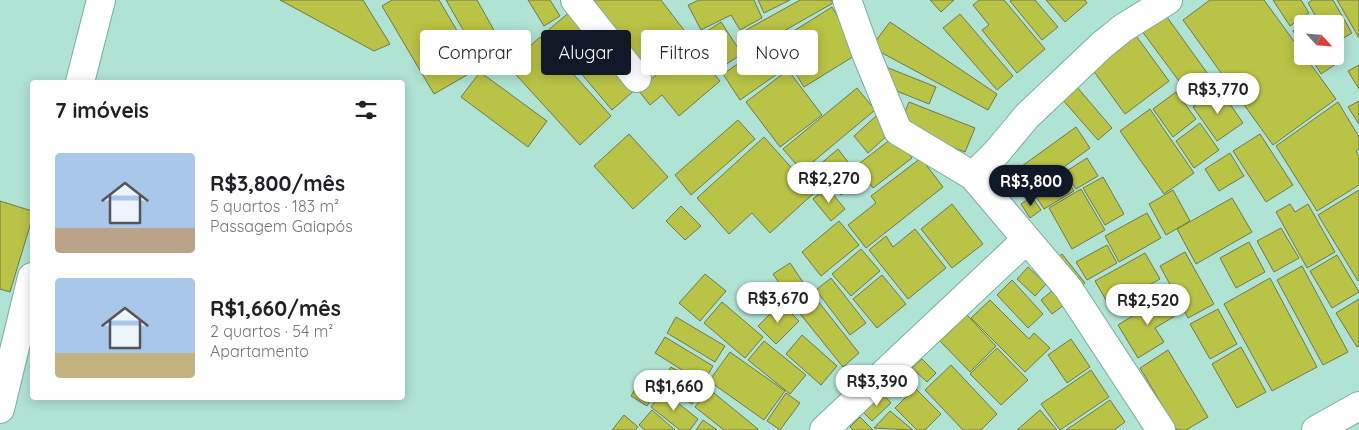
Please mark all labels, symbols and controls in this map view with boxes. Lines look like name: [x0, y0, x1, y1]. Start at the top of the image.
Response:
north arrow: [1294, 15, 1344, 65]
map controls: [1294, 15, 1344, 65]
chip: Comprar: [420, 30, 531, 75]
chip: Alugar: [541, 30, 631, 75]
chip: Filtros: [641, 30, 727, 75]
chip: Novo: [737, 30, 818, 75]
pin: R$3,770: [1172, 72, 1264, 115]
text: R$3,770: [1188, 79, 1248, 99]
icon: filters: [352, 96, 380, 124]
text: 7 imóveis: [55, 97, 149, 123]
pin: R$2,270: [783, 162, 875, 204]
pin: R$3,800: [985, 164, 1077, 207]
text: R$2,270: [798, 168, 860, 188]
text: R$3,800/mês: [210, 170, 345, 196]
text: R$3,800: [1000, 171, 1062, 191]
icon: home: [95, 173, 155, 233]
text: 5 quartos · 183 m²: [210, 196, 339, 216]
text: Passagem Gaiapós: [210, 216, 353, 236]
pin: R$3,670: [732, 282, 824, 324]
pin: R$2,520: [1102, 284, 1194, 326]
text: R$3,670: [748, 288, 809, 308]
text: R$2,520: [1117, 290, 1179, 310]
text: R$1,660/mês: [210, 295, 341, 321]
icon: home: [95, 298, 155, 358]
text: 2 quartos · 54 m²: [210, 321, 333, 341]
text: Apartamento: [210, 341, 309, 361]
pin: R$3,390: [831, 364, 923, 407]
pin: R$1,660: [628, 370, 720, 412]
text: R$3,390: [846, 371, 908, 391]
text: R$1,660: [645, 376, 703, 396]

